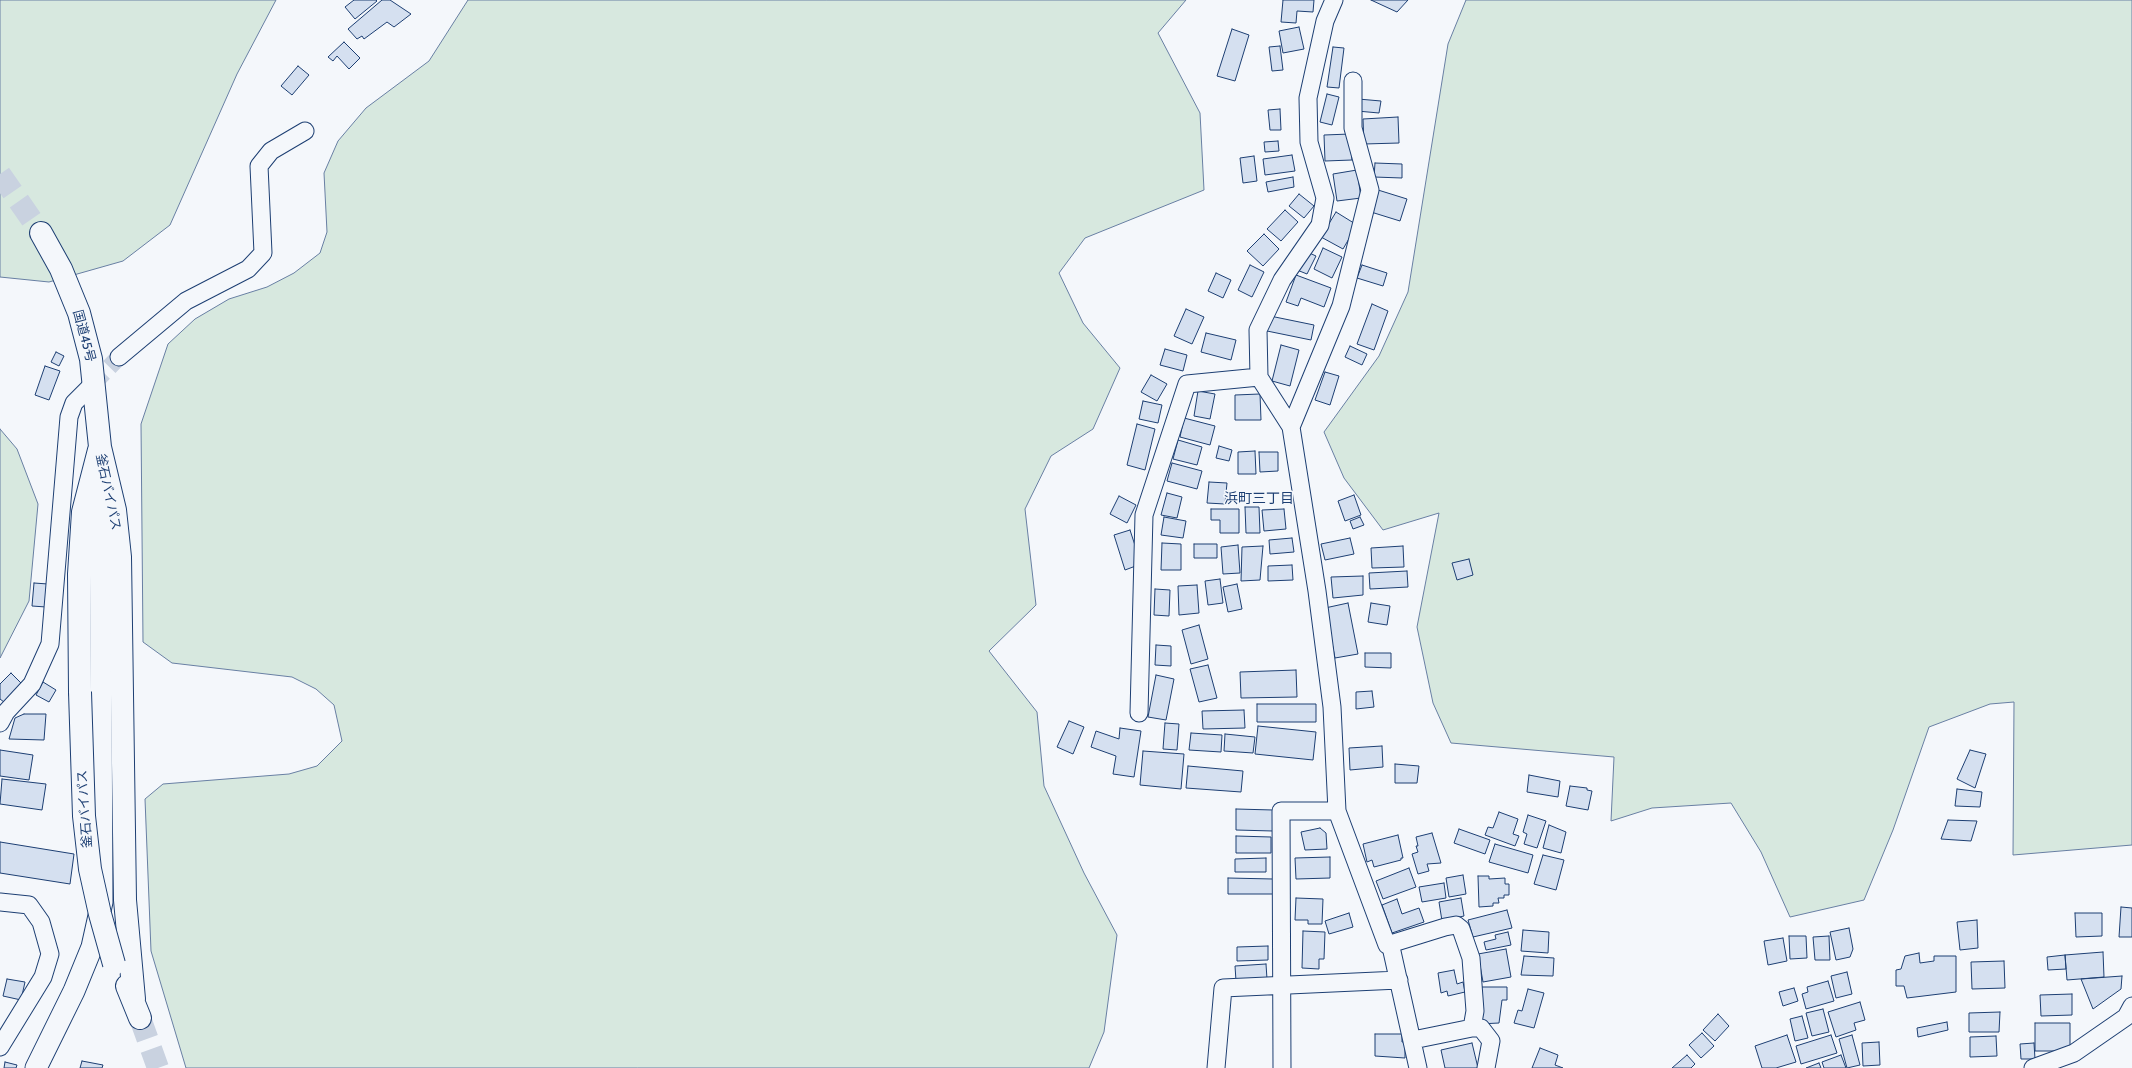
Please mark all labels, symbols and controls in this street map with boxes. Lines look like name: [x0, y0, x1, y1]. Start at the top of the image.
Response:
street label: 国道45号: [70, 308, 98, 364]
street label: 釜石バイパス: [92, 452, 124, 532]
district label: 浜町三丁目: [1224, 491, 1294, 507]
street label: 釜石バイパス: [74, 770, 96, 848]

